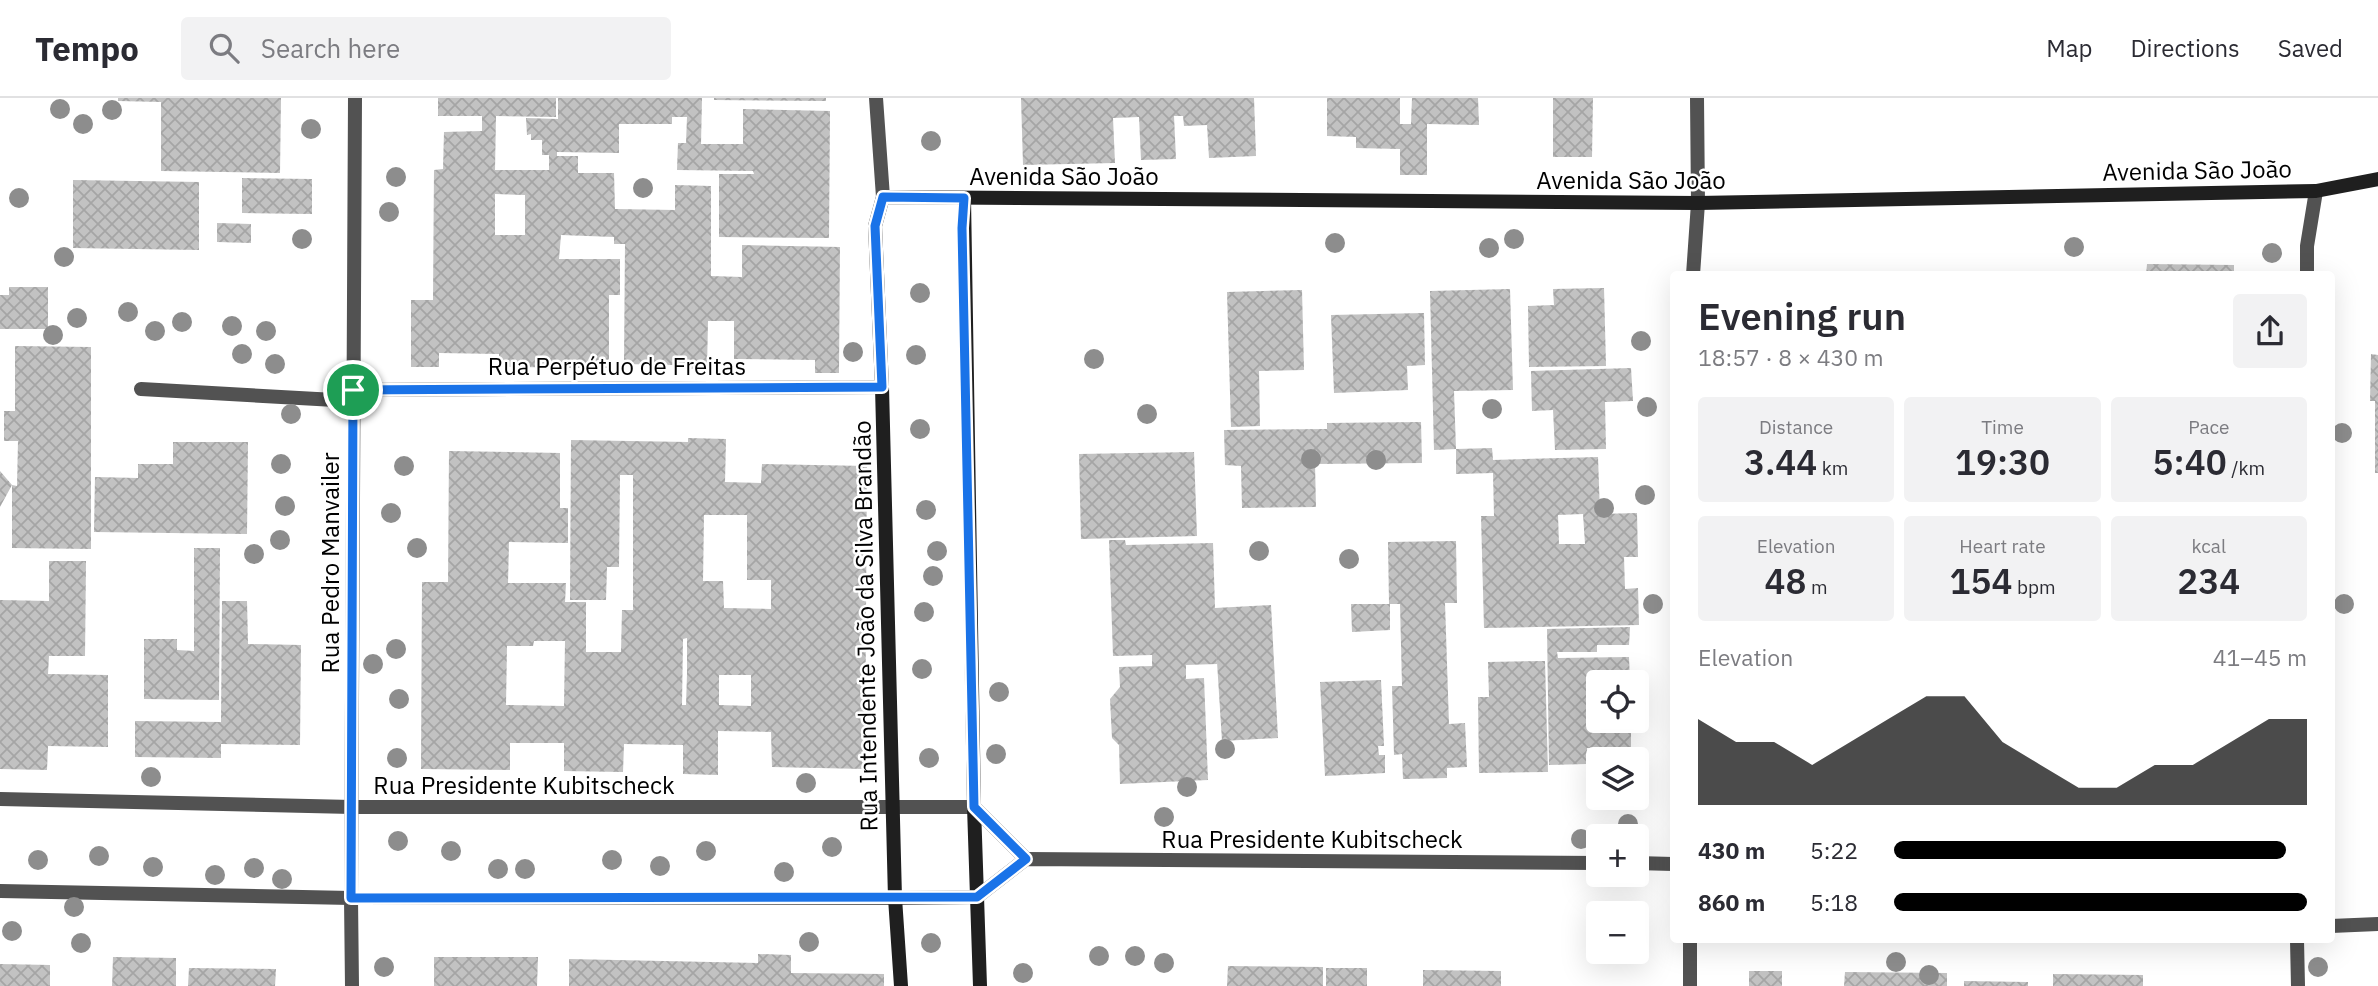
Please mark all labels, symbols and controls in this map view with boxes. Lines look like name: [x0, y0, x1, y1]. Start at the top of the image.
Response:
search box: [181, 17, 671, 80]
text: Tempo: [35, 27, 139, 70]
icon: search: [205, 29, 243, 67]
text: Search here: [261, 31, 400, 65]
text: Map: [2046, 32, 2092, 64]
text: Directions: [2130, 32, 2240, 64]
text: Saved: [2278, 32, 2343, 64]
street label: Avenida São João: [2102, 152, 2292, 188]
street label: Avenida São João: [969, 160, 1159, 192]
street label: Avenida São João: [1536, 164, 1726, 196]
text: Evening run: [1698, 291, 1906, 340]
button: share: [2233, 294, 2307, 368]
text: 18:57 · 8 × 430 m: [1698, 342, 1884, 372]
street label: Rua Perpétuo de Freitas: [488, 350, 746, 382]
pin: [323, 360, 383, 420]
icon: arrive: [334, 371, 372, 409]
text: Distance: [1759, 415, 1833, 439]
text: Time: [1981, 415, 2024, 439]
text: Pace: [2188, 415, 2230, 439]
street label: Rua Intendente João da Silva Brandão: [845, 420, 885, 832]
text: 3.44: [1744, 439, 1817, 485]
text: 19:30: [1955, 439, 2050, 485]
text: 5:40: [2153, 439, 2227, 485]
street label: Rua Pedro Manvailer: [314, 452, 346, 674]
text: km: [1817, 456, 1848, 480]
text: /km: [2227, 456, 2265, 480]
text: Elevation: [1757, 534, 1836, 558]
text: Heart rate: [1959, 534, 2046, 558]
text: kcal: [2192, 534, 2226, 558]
text: 48: [1765, 558, 1807, 604]
text: 154: [1949, 558, 2012, 604]
text: 234: [2177, 558, 2240, 604]
text: m: [1807, 575, 1828, 599]
text: bpm: [2012, 575, 2056, 599]
text: Elevation: [1698, 642, 1793, 672]
text: 41–45 m: [2213, 642, 2307, 672]
map controls: [1586, 670, 1649, 964]
button: locate: [1586, 670, 1649, 733]
button: layers: [1586, 747, 1649, 810]
street label: Rua Presidente Kubitscheck: [373, 769, 675, 801]
street label: Rua Presidente Kubitscheck: [1161, 823, 1463, 855]
button: +: [1586, 824, 1649, 887]
text: 430 m: [1698, 835, 1765, 865]
text: 5:22: [1810, 835, 1858, 865]
text: 860 m: [1698, 887, 1765, 917]
text: 5:18: [1810, 887, 1858, 917]
button: −: [1586, 901, 1649, 964]

